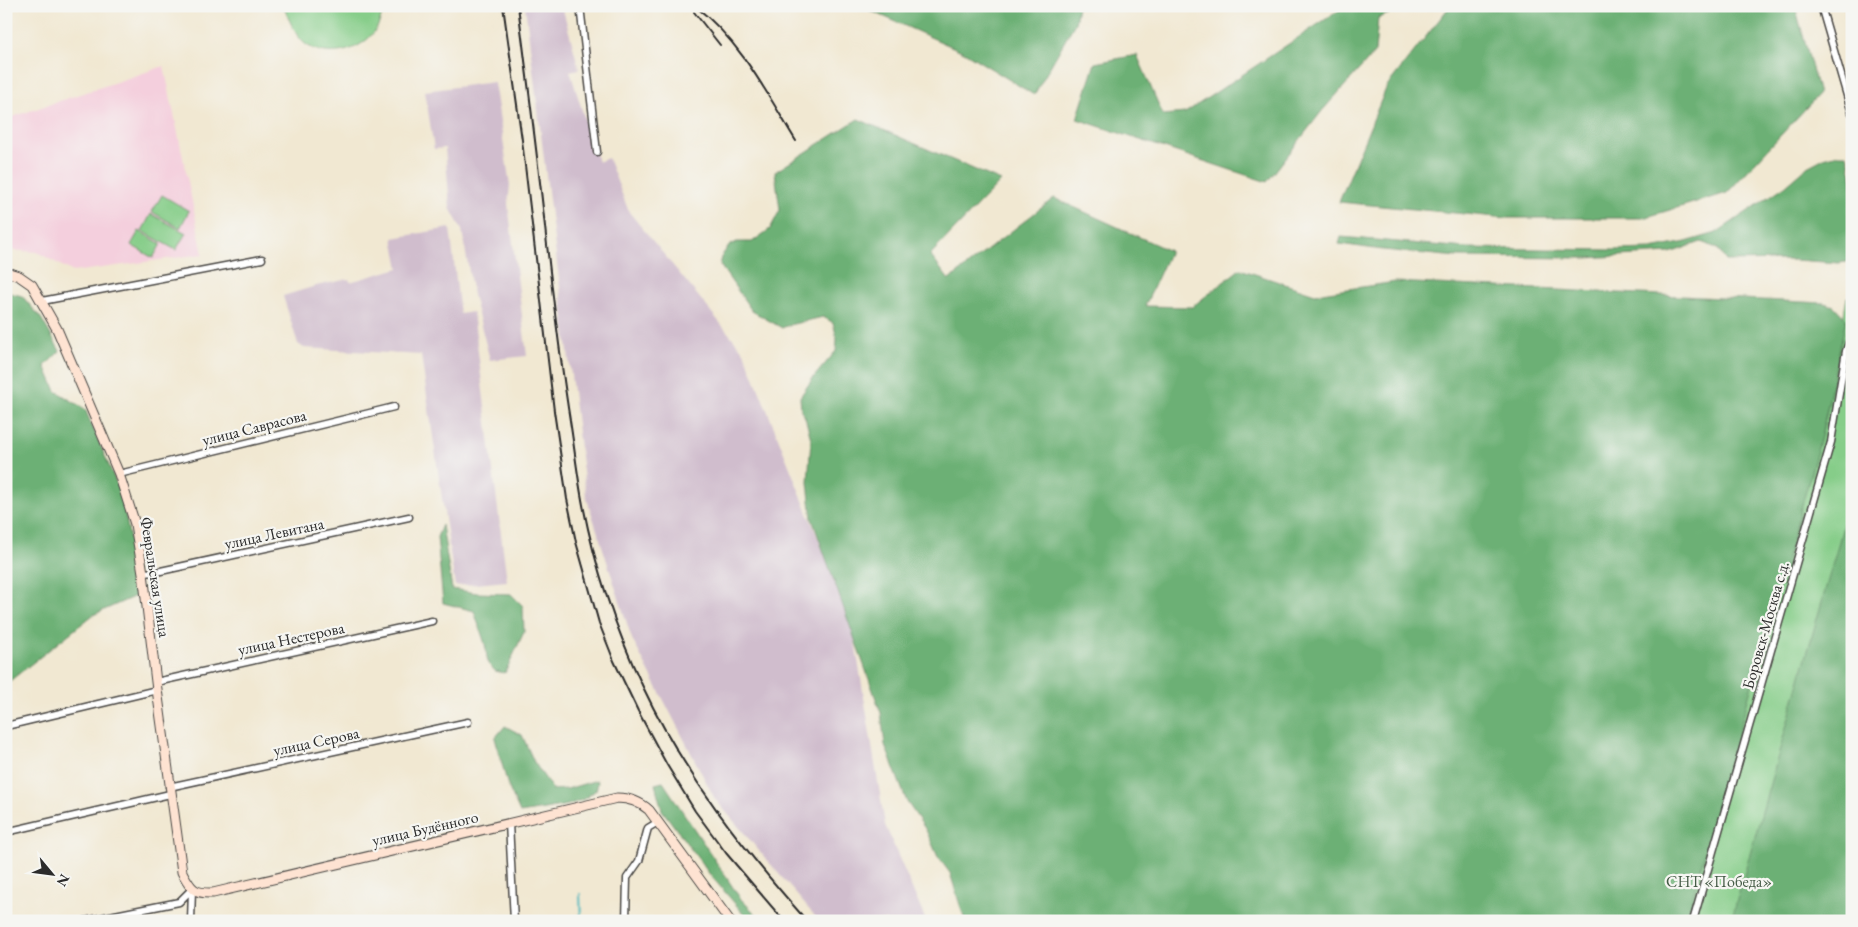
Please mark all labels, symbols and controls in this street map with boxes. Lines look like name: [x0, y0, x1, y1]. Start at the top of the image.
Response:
street label: улица Саврасова: [200, 404, 309, 451]
street label: улица Левитана: [222, 513, 326, 554]
street label: Февральская улица: [136, 515, 175, 639]
street label: Боровск-Москва с.д.: [1737, 559, 1794, 692]
street label: улица Нестерова: [236, 617, 347, 660]
street label: улица Серова: [271, 722, 362, 761]
street label: улица Будённого: [370, 806, 480, 851]
north arrow: [28, 850, 78, 900]
text: N: [52, 871, 74, 890]
park label: СНТ «Победа»: [1666, 871, 1772, 892]

